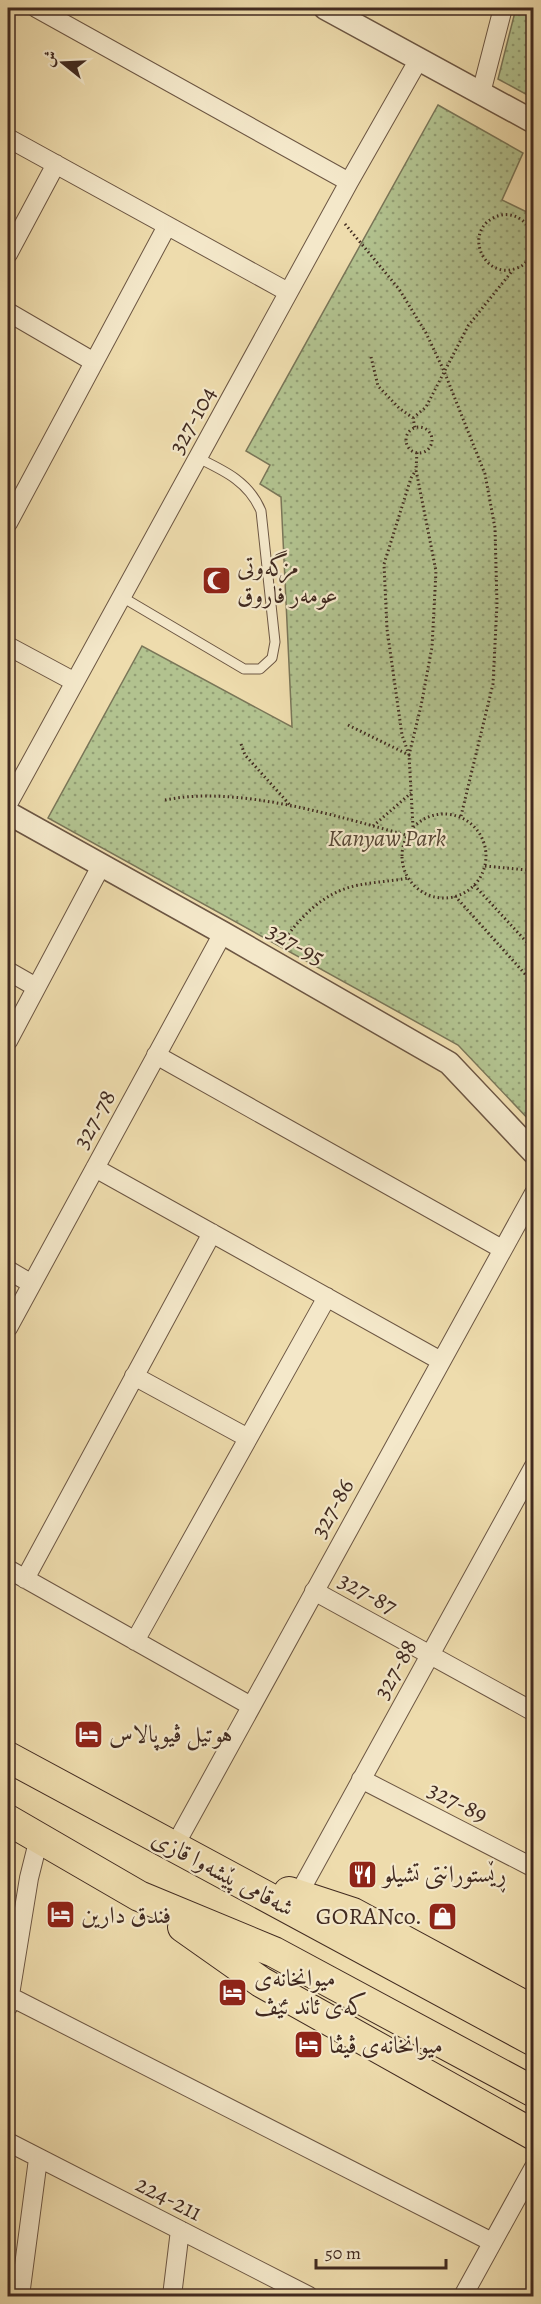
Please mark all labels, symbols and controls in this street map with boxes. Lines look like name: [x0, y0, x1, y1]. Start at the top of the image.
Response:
north arrow: [33, 33, 93, 93]
text: ش: [37, 48, 63, 70]
street label: 327-104: [160, 380, 224, 459]
place label: مزگەوتی عومەر فاروق: [237, 550, 338, 611]
mosque icon: مزگەوتی عومەر فاروق: [200, 565, 232, 597]
park label: Kanyaw Park: [328, 822, 447, 854]
street label: 327-95: [261, 915, 331, 973]
street label: 327-78: [65, 1084, 123, 1154]
street label: 327-86: [303, 1473, 361, 1543]
street label: 327-87: [333, 1564, 404, 1623]
street label: 327-88: [366, 1633, 424, 1705]
hotel icon: هوتیل ڤیوپالاس: [72, 1718, 104, 1750]
place label: هوتیل ڤیوپالاس: [109, 1718, 233, 1751]
street label: 327-89: [423, 1773, 493, 1831]
street label: شەقامی پێشەوا قازی: [146, 1822, 300, 1924]
restaurant icon: ڕێستورانتی تشیلو: [346, 1858, 378, 1890]
place label: ڕێستورانتی تشیلو: [380, 1858, 506, 1893]
hotel icon: فندق دارين: [44, 1899, 76, 1931]
place label: فندق دارين: [81, 1899, 171, 1931]
place label: GORANco.: [316, 1900, 422, 1932]
shop icon: GORANco.: [427, 1900, 459, 1932]
place label: میوانخانەی کەی ئاند ئێڤ: [254, 1962, 367, 2022]
hotel icon: میوانخانەی کەی ئاند ئێڤ: [217, 1976, 249, 2008]
hotel icon: میوانخانەی ڤیڤا: [292, 2029, 324, 2061]
place label: میوانخانەی ڤیڤا: [329, 2029, 443, 2061]
street label: 224-211: [130, 2168, 208, 2228]
scale bar: [316, 2232, 446, 2270]
text: 50 m: [325, 2241, 361, 2265]

